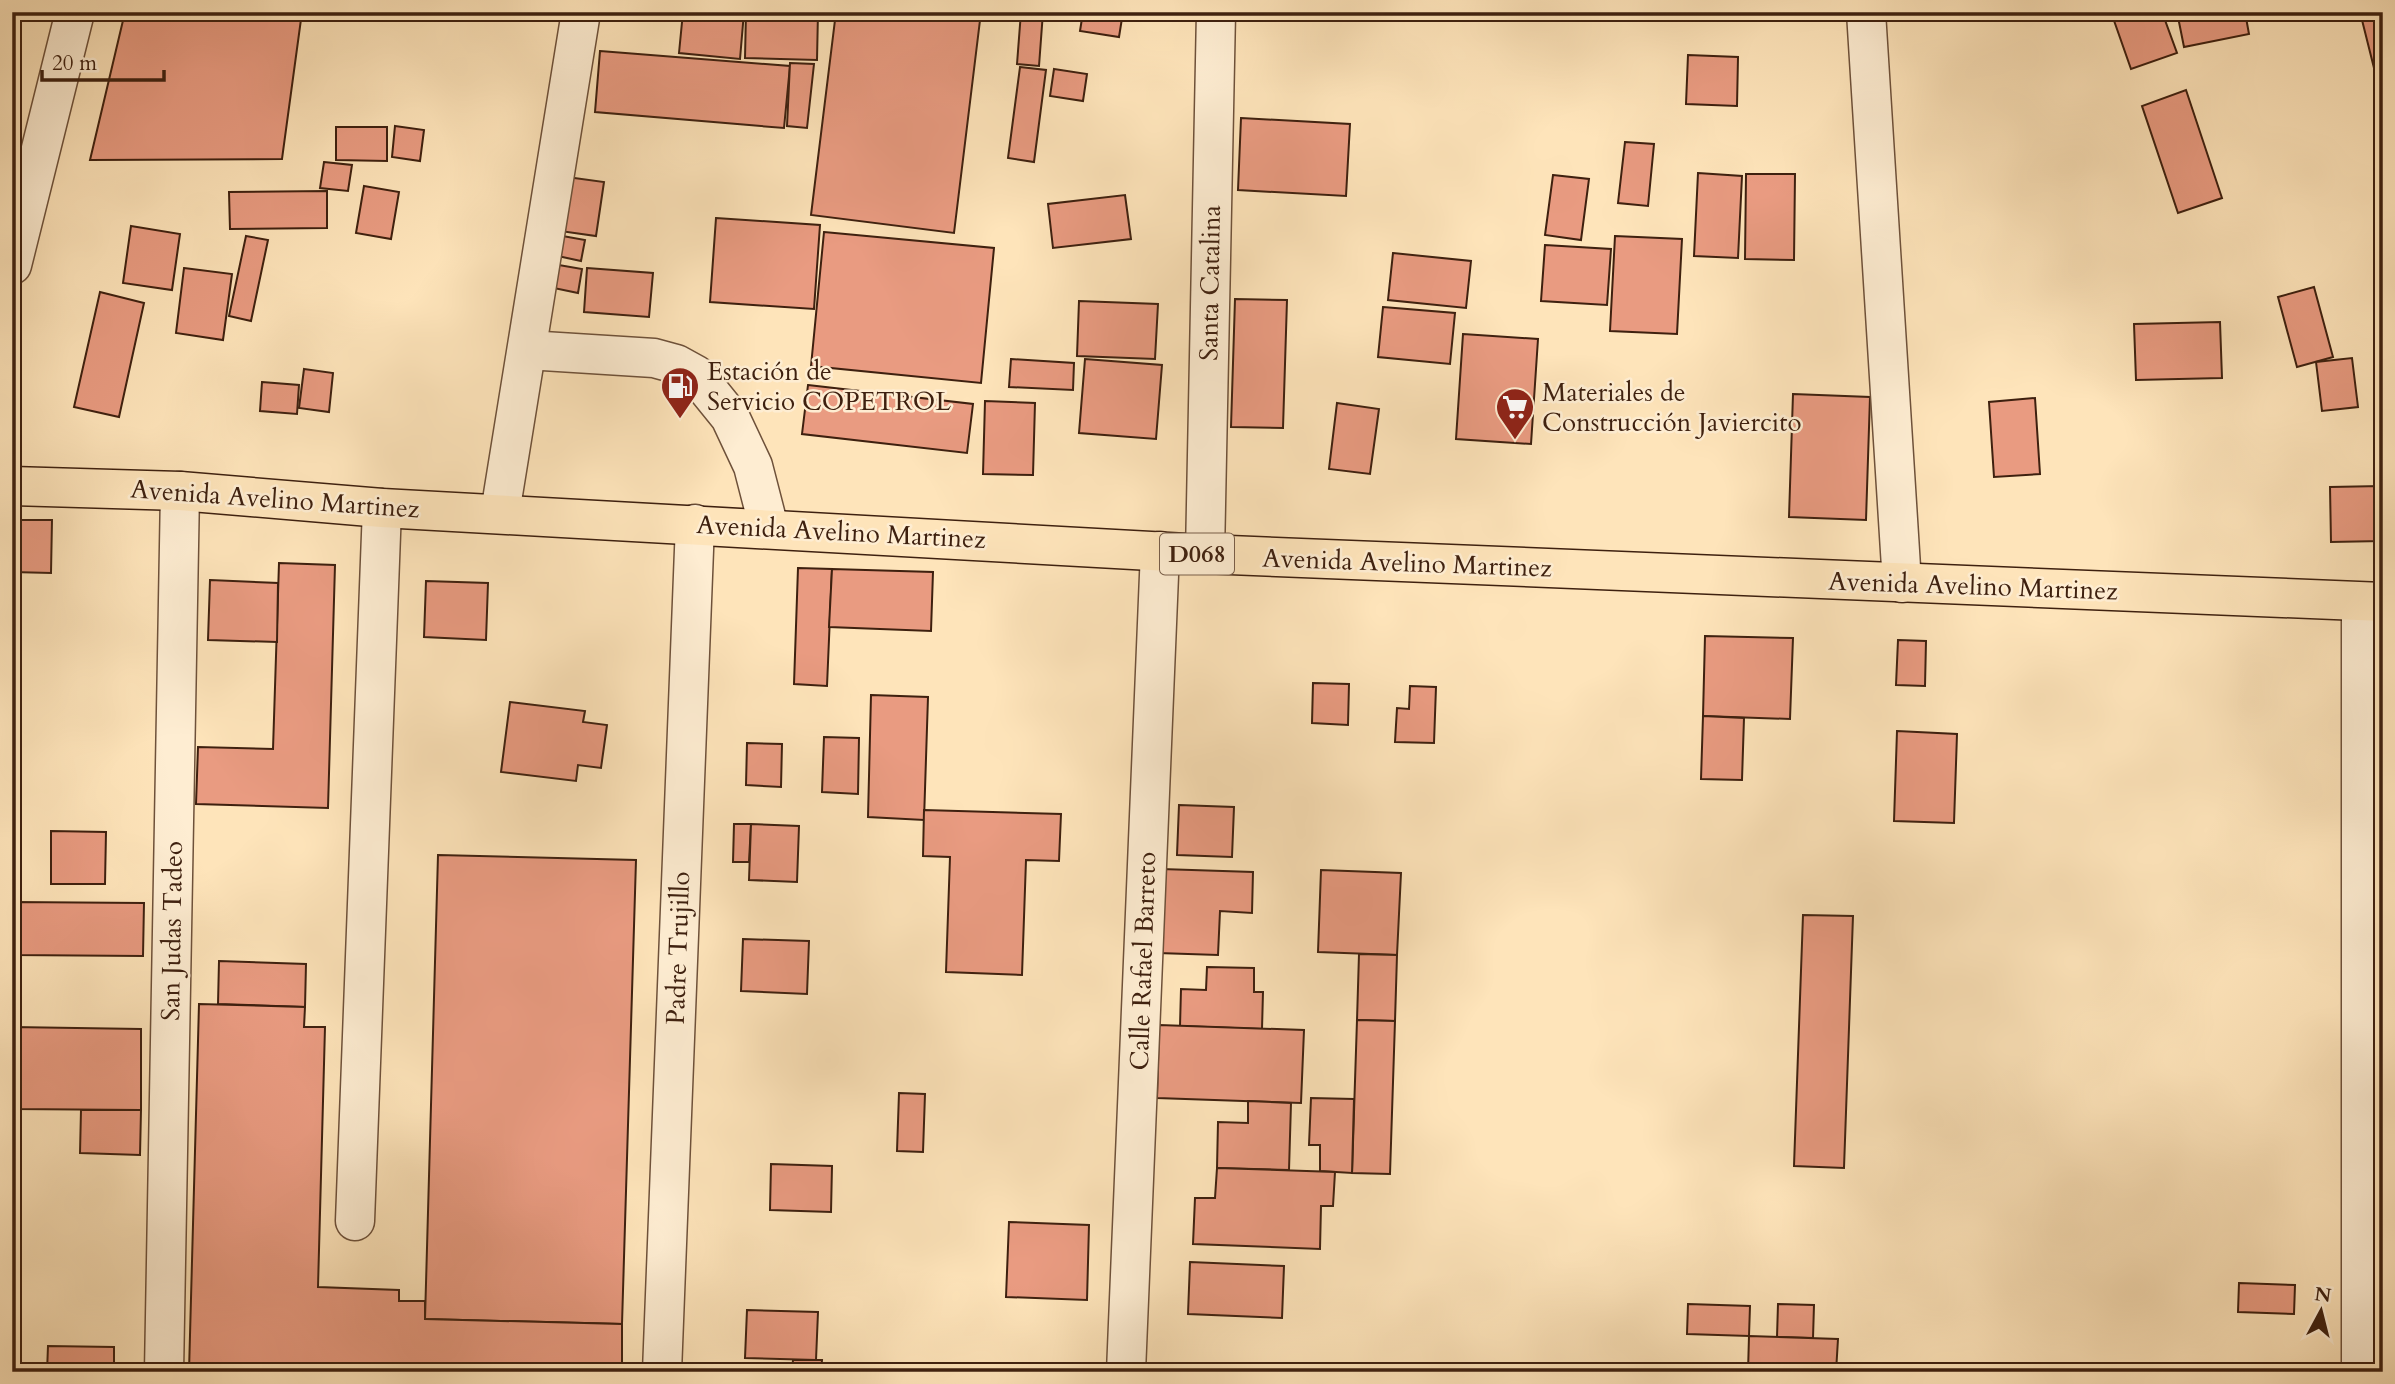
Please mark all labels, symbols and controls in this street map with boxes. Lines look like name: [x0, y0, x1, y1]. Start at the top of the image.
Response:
scale bar: [42, 38, 164, 82]
text: 20 m: [52, 49, 97, 78]
street label: Santa Catalina: [1191, 205, 1229, 361]
place label: Estación de Servicio COPETROL: [707, 354, 951, 419]
fuel station icon: Estación de Servicio COPETROL: [659, 365, 701, 420]
place label: Materiales de Construcción Javiercito: [1542, 375, 1801, 440]
supermarket icon: Materiales de Construcción Javiercito: [1494, 386, 1536, 441]
street label: Avenida Avelino Martinez: [129, 471, 421, 527]
street label: Avenida Avelino Martinez: [695, 507, 987, 557]
road number: D068: [1160, 534, 1234, 574]
street label: Avenida Avelino Martinez: [1262, 540, 1553, 586]
street label: Avenida Avelino Martinez: [1828, 563, 2119, 609]
street label: San Judas Tadeo: [153, 841, 191, 1021]
street label: Calle Rafael Barreto: [1122, 851, 1164, 1071]
street label: Padre Trujillo: [658, 871, 698, 1025]
north arrow: [2286, 1276, 2356, 1346]
text: N: [2313, 1281, 2333, 1309]

